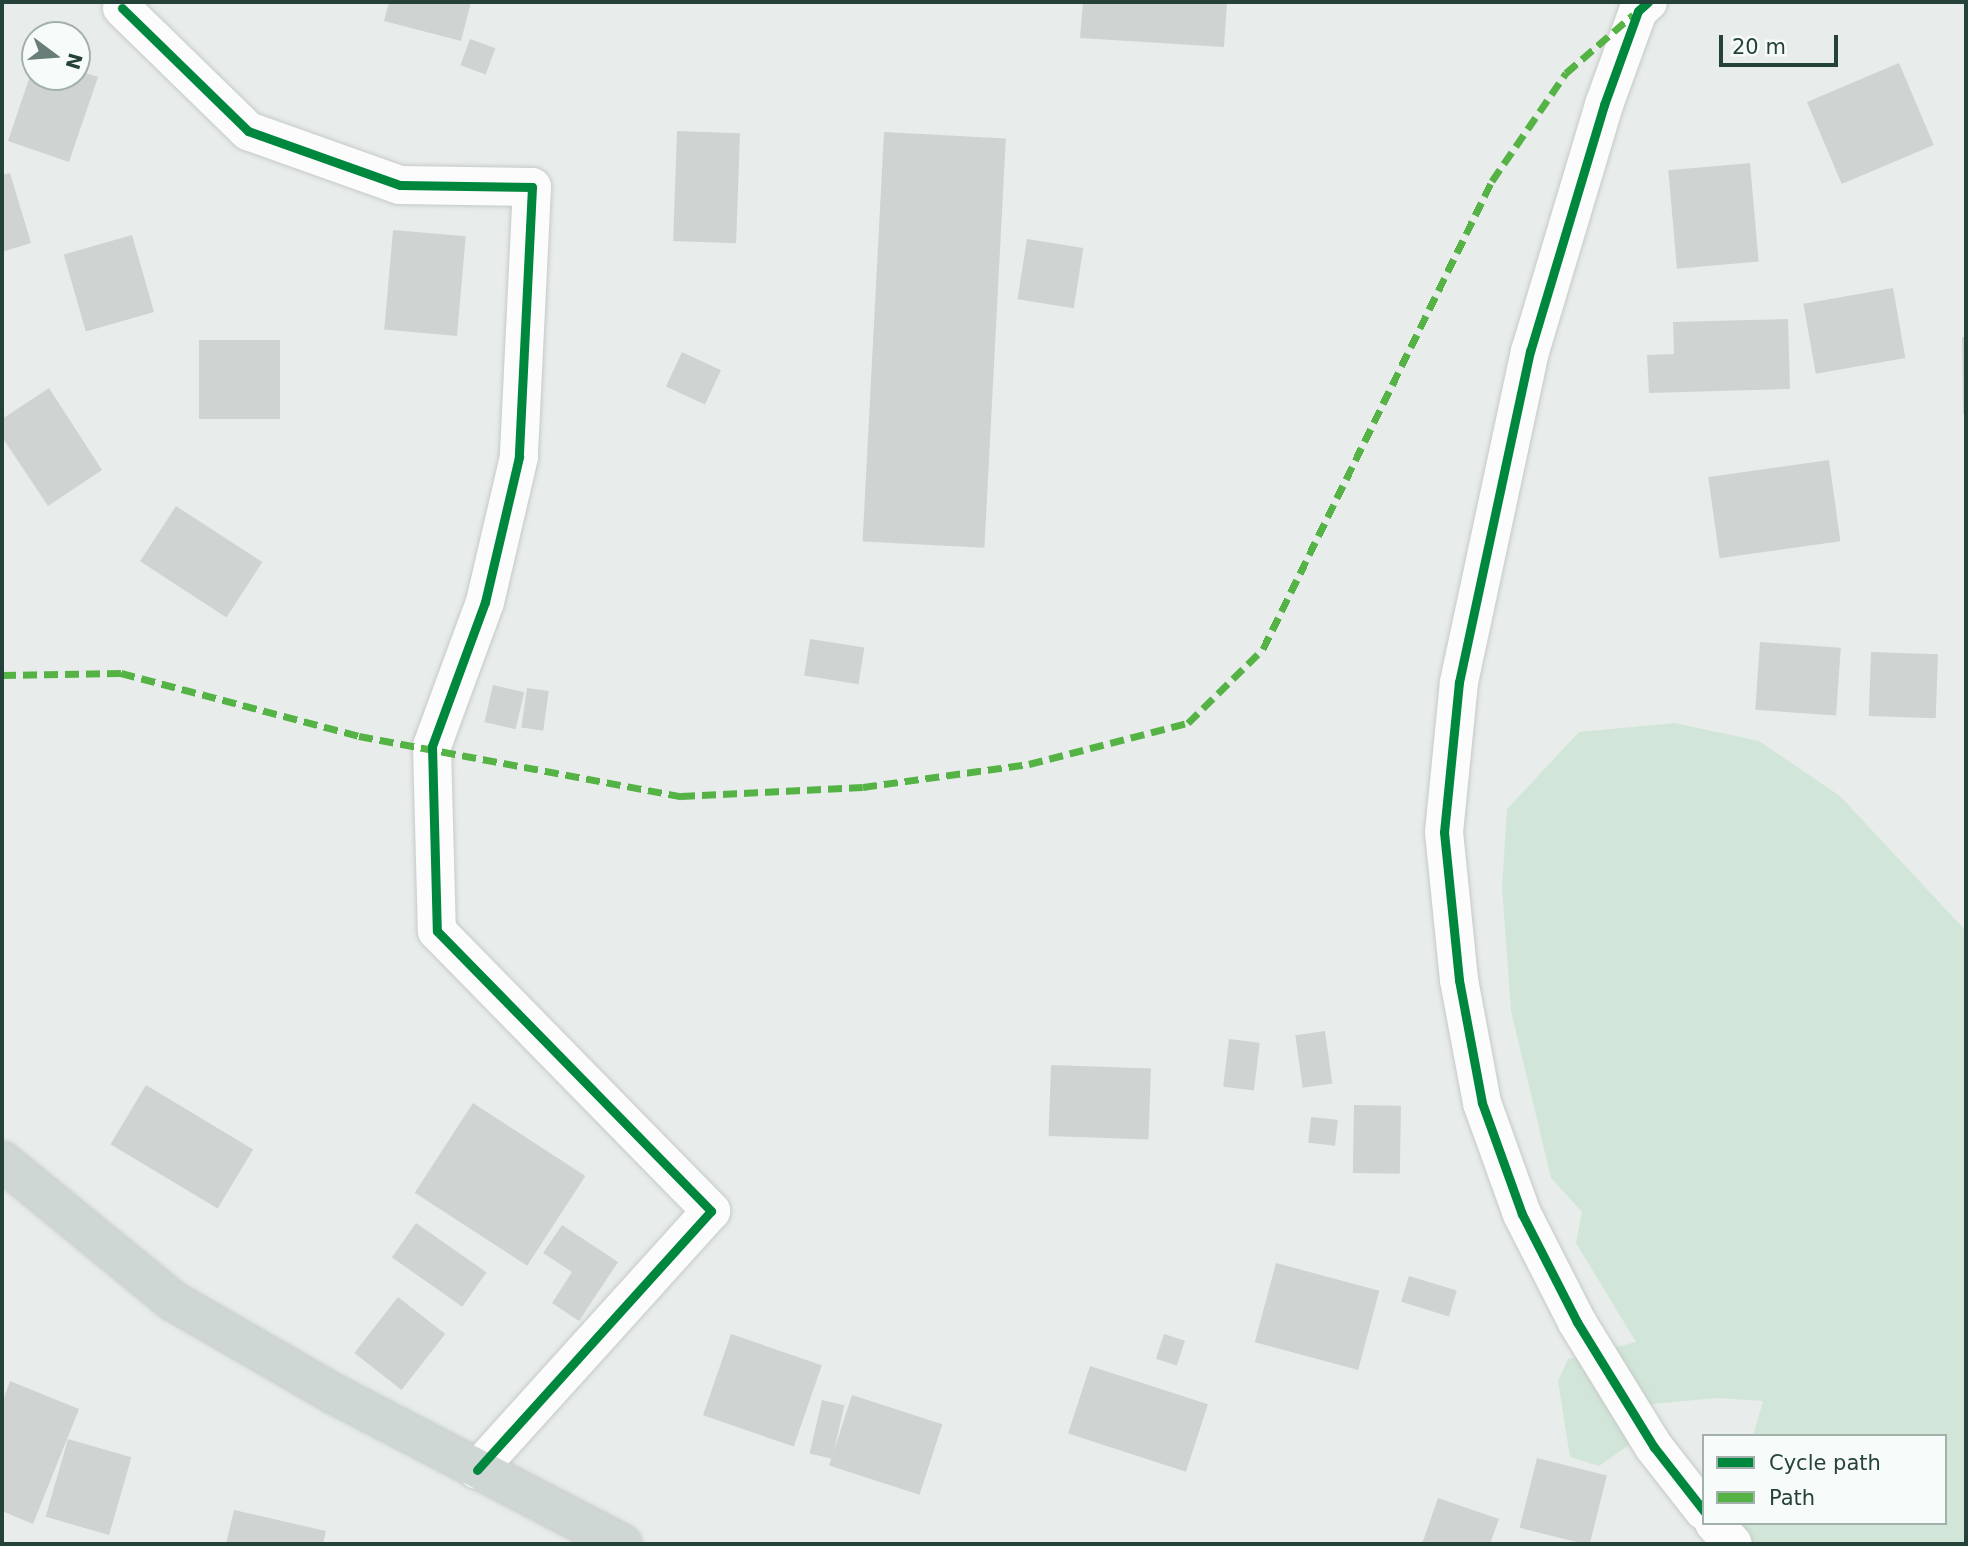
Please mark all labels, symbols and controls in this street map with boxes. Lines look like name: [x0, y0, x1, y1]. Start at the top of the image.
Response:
north arrow: [21, 21, 91, 91]
scale bar: [1723, 21, 1842, 65]
text: 20 m: [1732, 35, 1786, 59]
text: N: [61, 51, 87, 72]
legend: [1702, 1434, 1947, 1525]
text: Cycle path: [1769, 1451, 1881, 1475]
text: Path: [1769, 1486, 1815, 1510]

